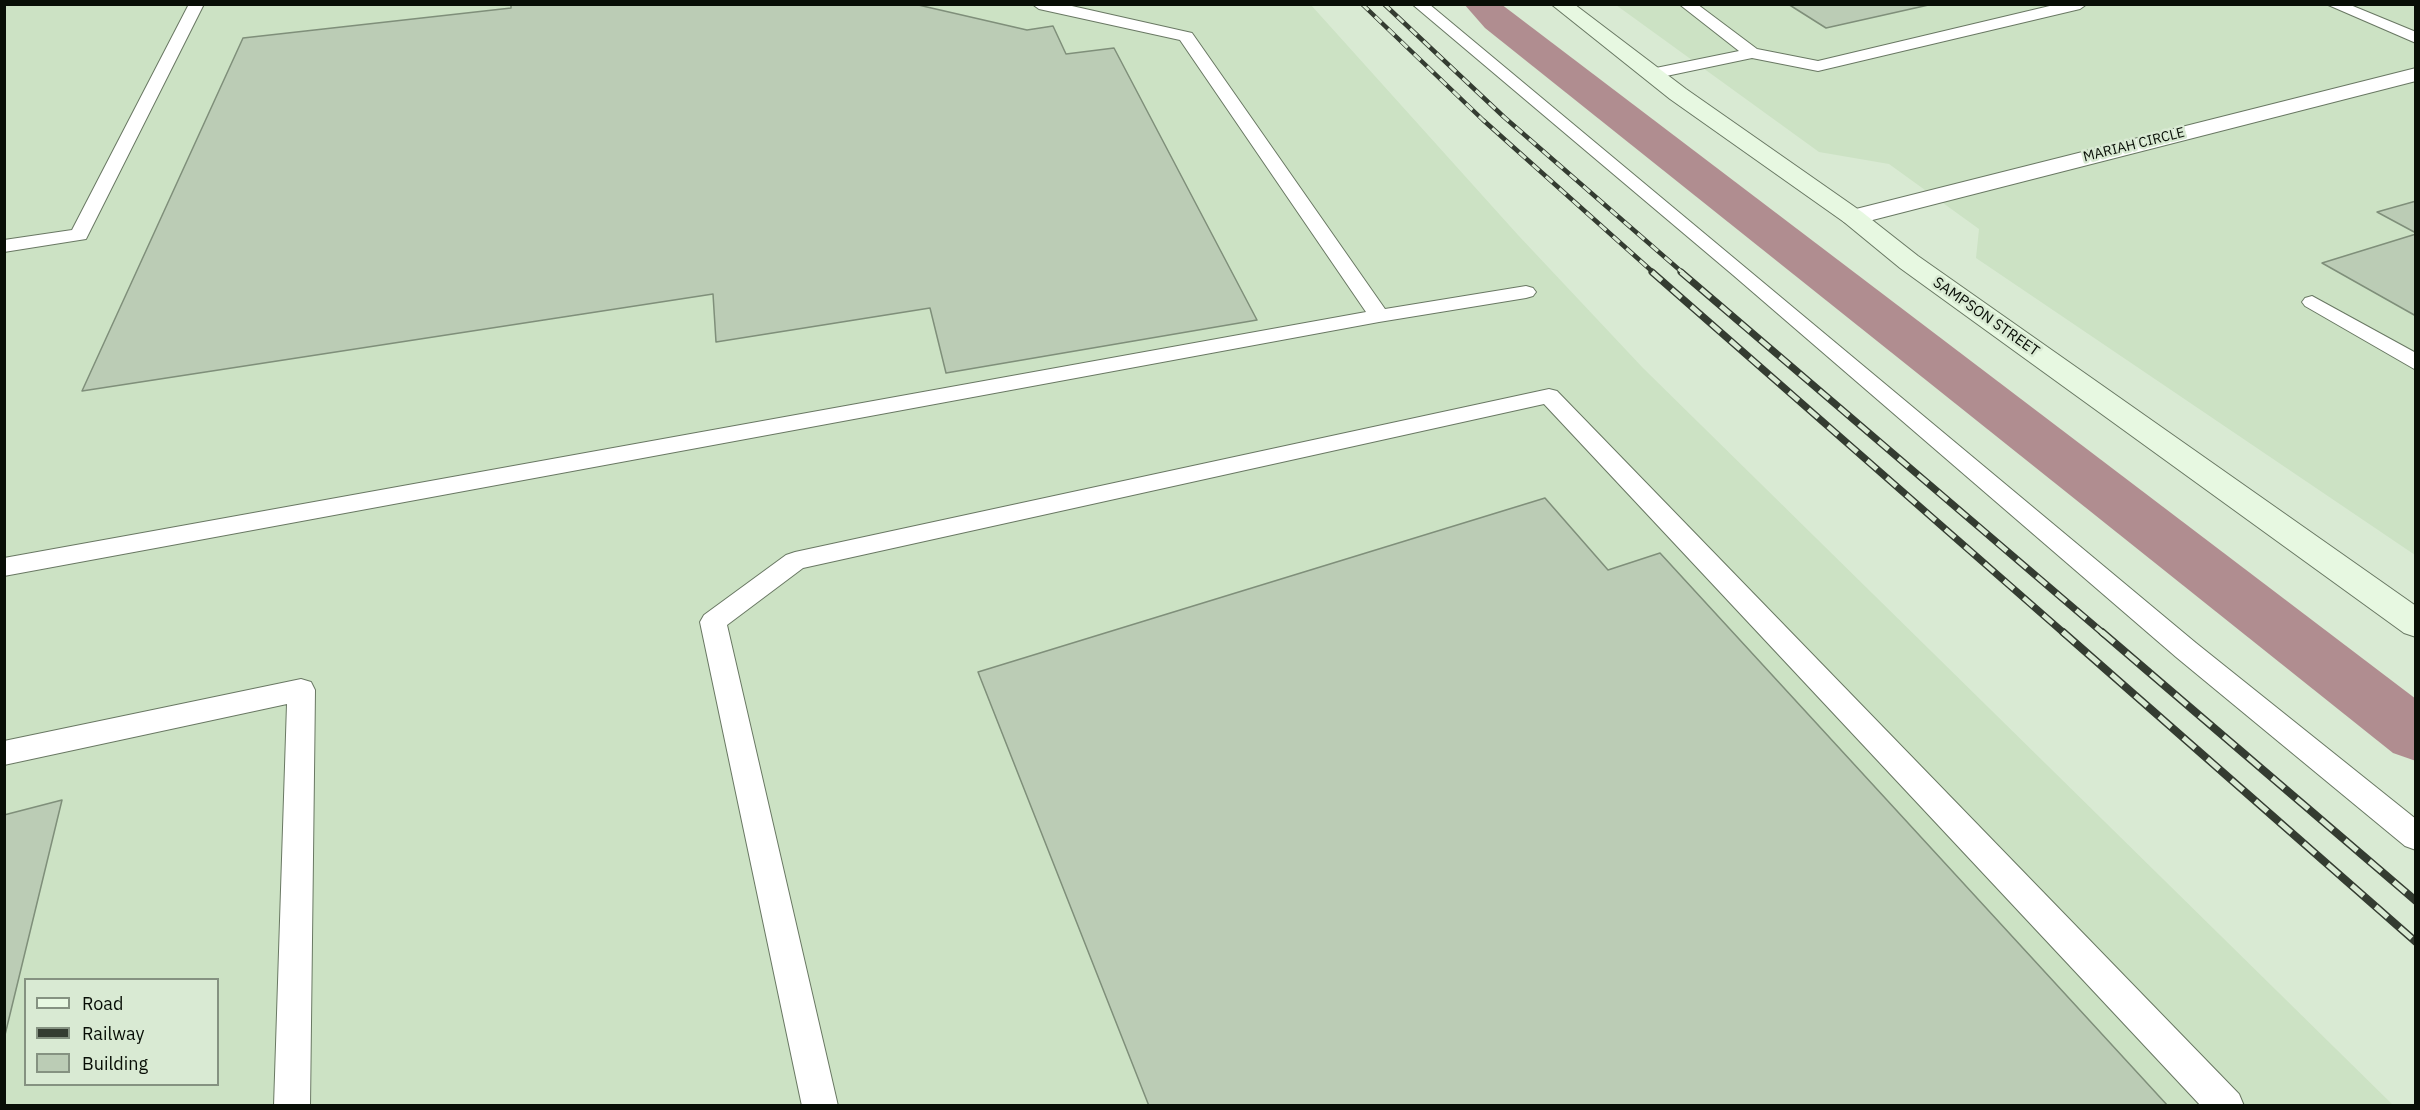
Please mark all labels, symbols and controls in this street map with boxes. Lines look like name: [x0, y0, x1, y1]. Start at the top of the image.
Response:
street label: MARIAH CIRCLE: [2081, 124, 2187, 166]
street label: SAMPSON STREET: [1929, 274, 2043, 360]
legend: [24, 978, 219, 1086]
text: Road: [82, 992, 123, 1015]
text: Railway: [82, 1022, 144, 1045]
text: Building: [82, 1052, 148, 1075]

